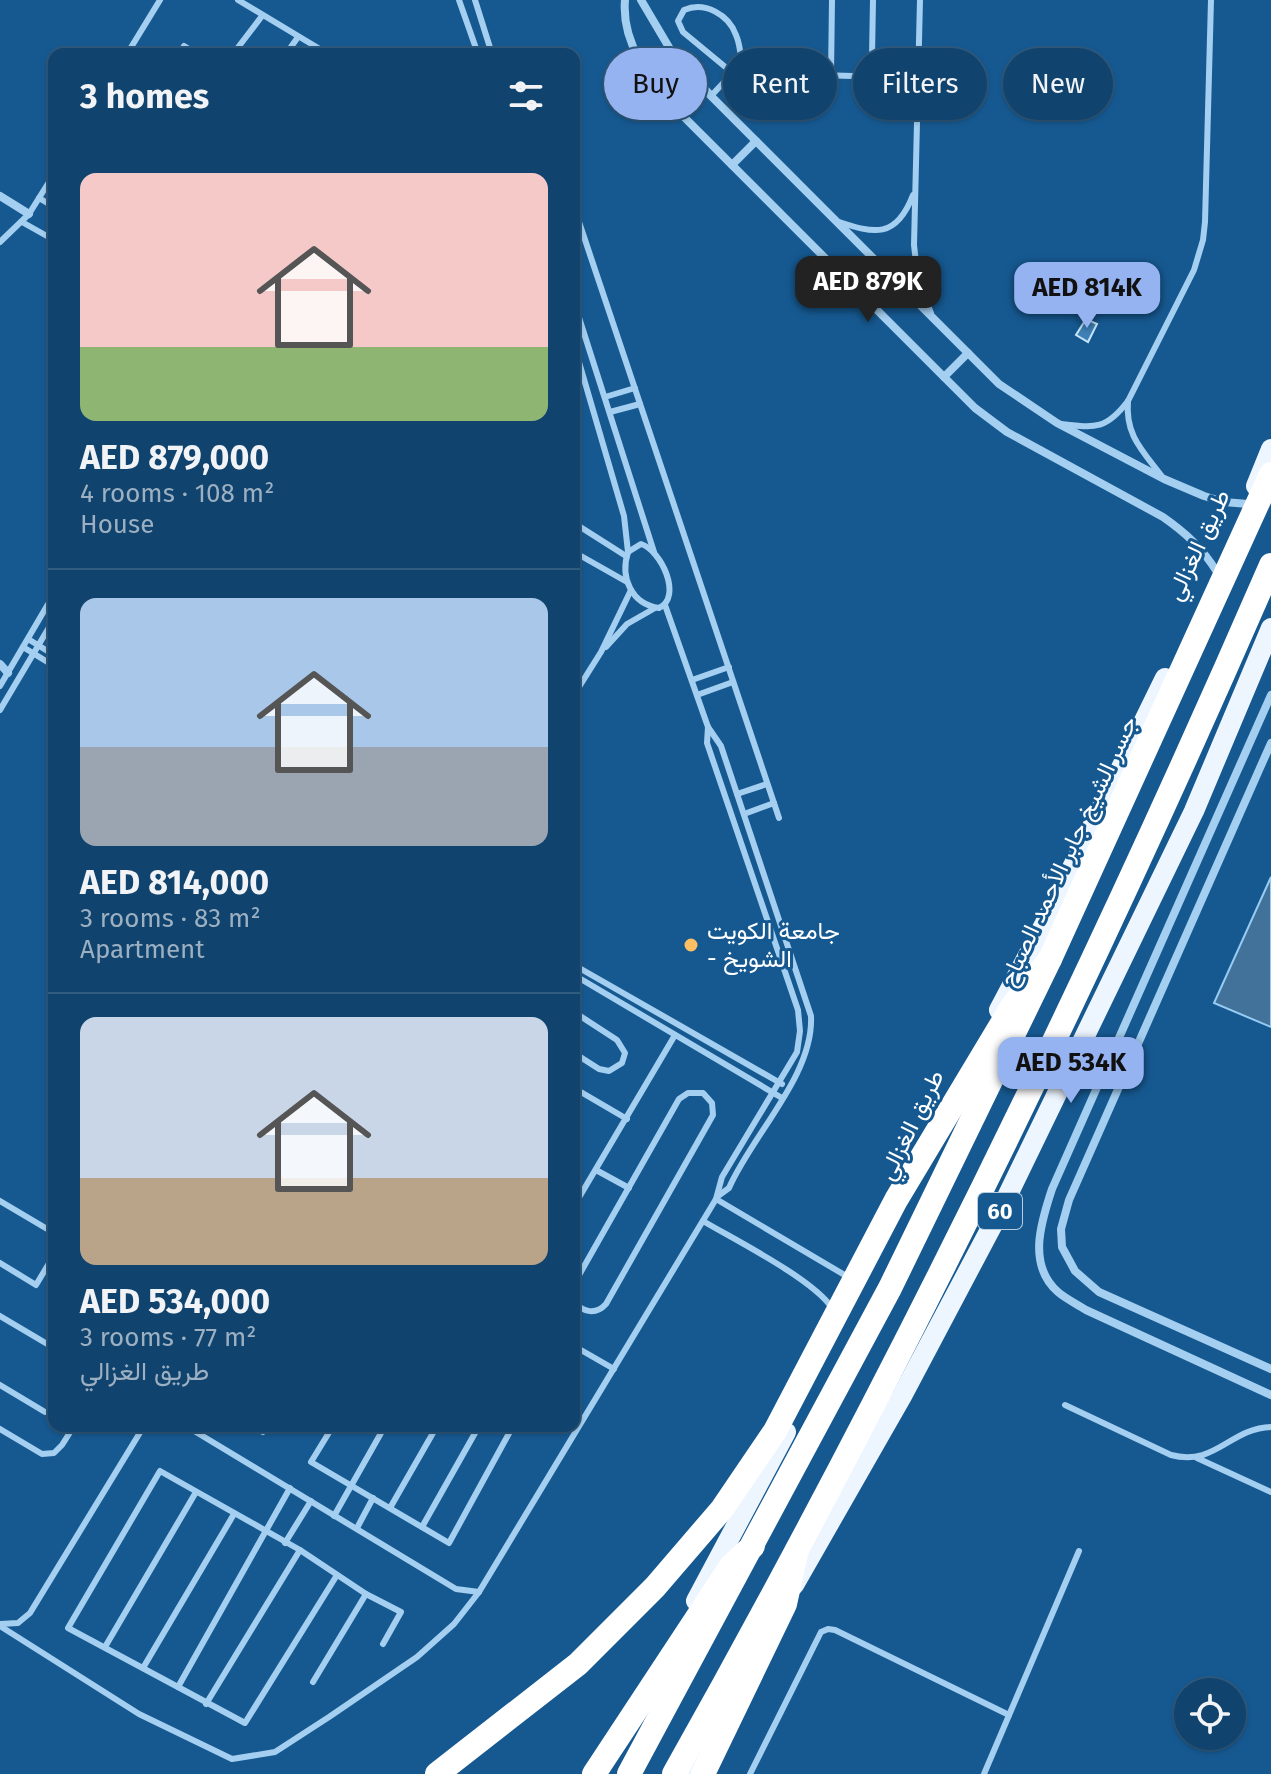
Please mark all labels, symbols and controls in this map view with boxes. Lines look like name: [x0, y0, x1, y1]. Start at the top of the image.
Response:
chip: Buy: [604, 48, 707, 120]
chip: Rent: [723, 48, 837, 120]
chip: Filters: [853, 48, 987, 120]
chip: New: [1003, 48, 1113, 120]
icon: filters: [504, 74, 548, 118]
text: 3 homes: [80, 76, 209, 117]
icon: home: [242, 225, 386, 369]
pin: AED 879K: [785, 256, 951, 324]
pin: AED 814K: [1004, 262, 1170, 330]
text: AED 879K: [813, 266, 923, 297]
text: AED 814K: [1032, 272, 1142, 303]
text: AED 879,000: [80, 437, 269, 478]
text: 4 rooms · 108 m²: [80, 478, 274, 509]
street label: طريق الغزالي: [1160, 485, 1240, 607]
text: House: [80, 509, 154, 540]
icon: home: [242, 650, 386, 794]
street label: جسر الشيخ جابر الأحمد الصباح: [993, 712, 1146, 992]
text: AED 814,000: [80, 862, 269, 903]
text: 3 rooms · 83 m²: [80, 903, 261, 934]
place label: جامعة الكويت - الشويخ: [707, 917, 840, 976]
text: Apartment: [80, 934, 205, 965]
marker: جامعة الكويت - الشويخ: [682, 936, 700, 954]
pin: AED 534K: [988, 1037, 1154, 1105]
text: AED 534K: [1016, 1047, 1126, 1078]
street label: طريق الغزالي: [872, 1065, 954, 1187]
icon: home: [242, 1069, 386, 1213]
road number: 60: [978, 1193, 1022, 1229]
text: AED 534,000: [80, 1281, 270, 1322]
text: 3 rooms · 77 m²: [80, 1322, 256, 1353]
text: طريق الغزالي: [80, 1356, 209, 1387]
map controls: [1174, 1678, 1246, 1750]
button: locate: [1174, 1678, 1246, 1750]

